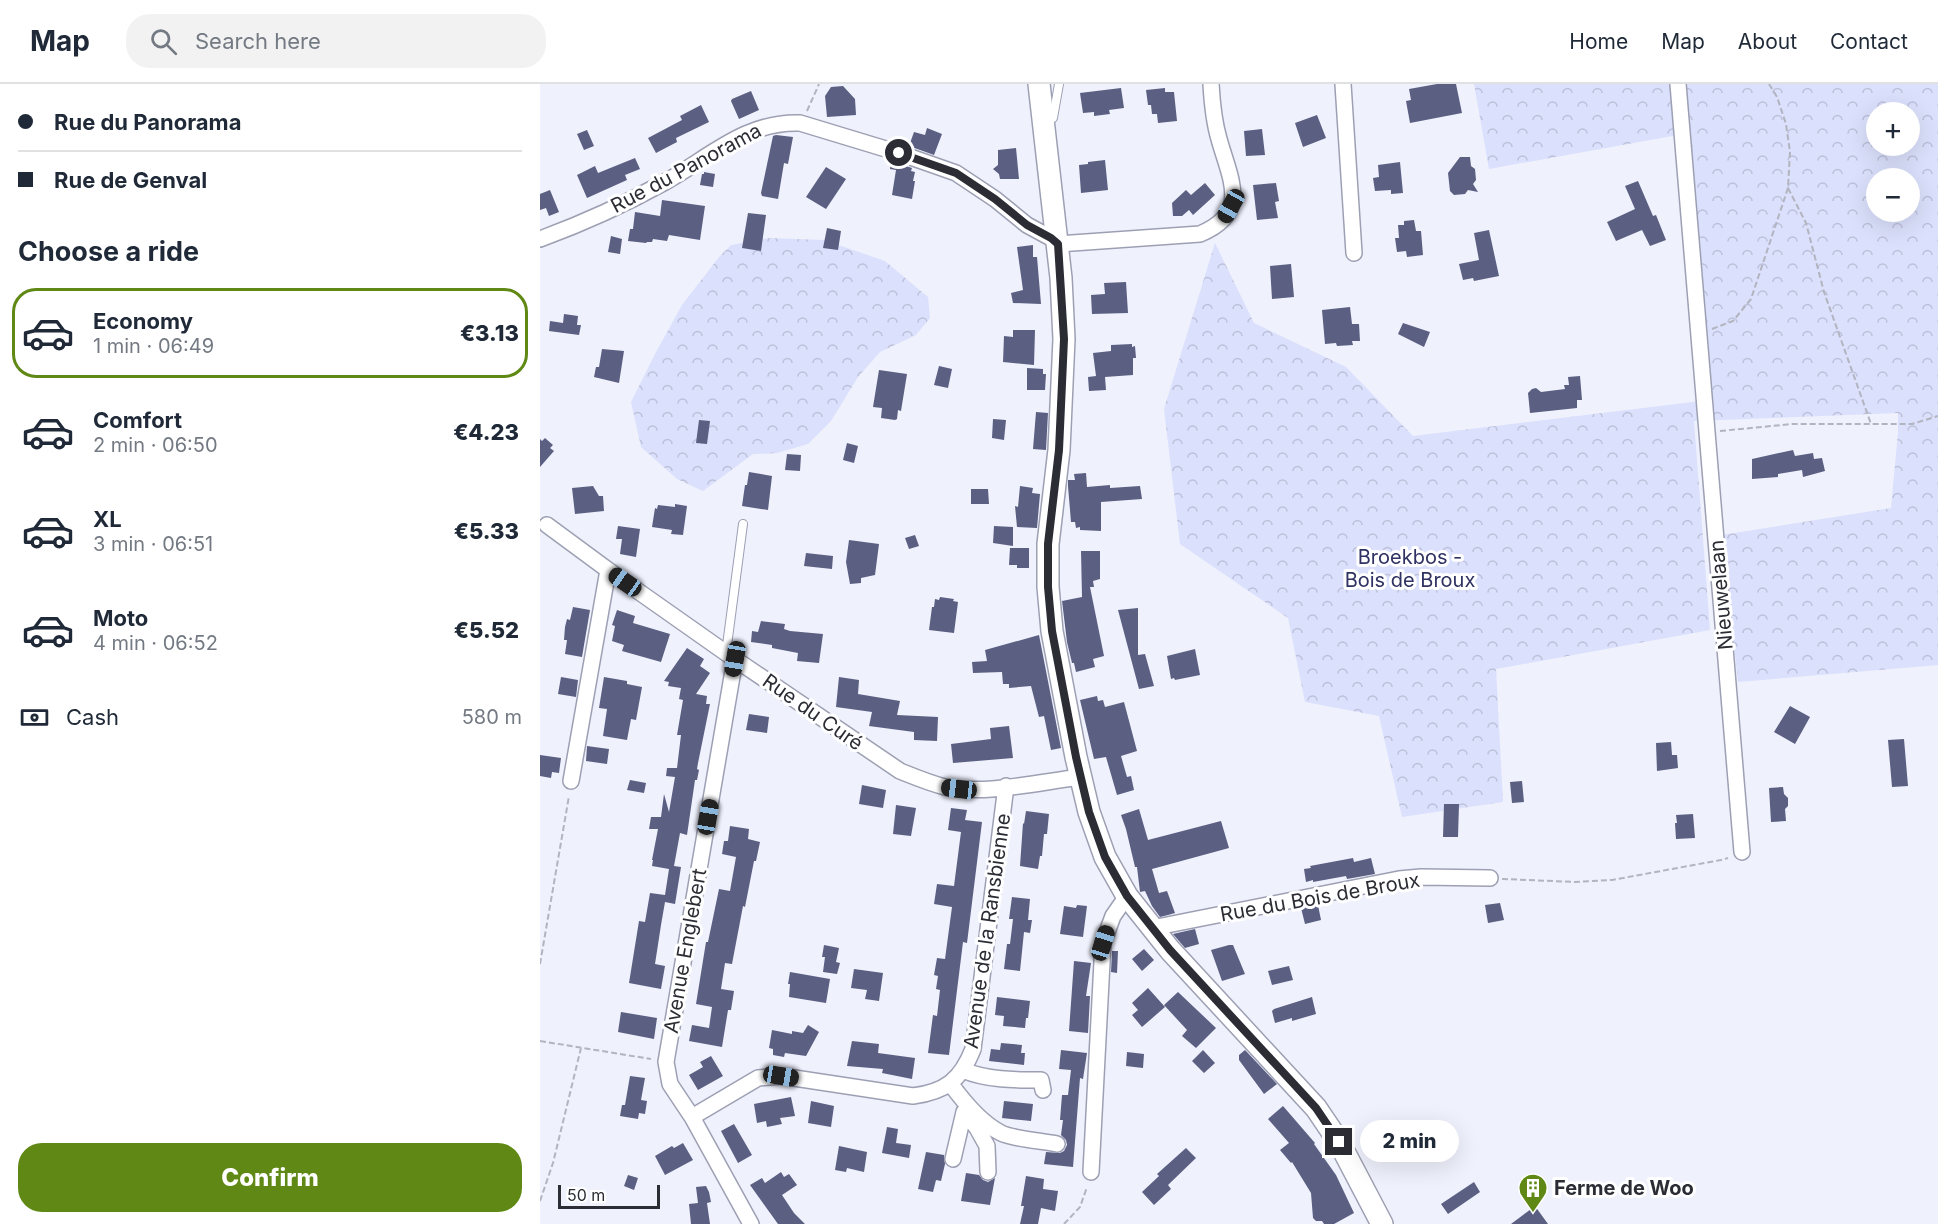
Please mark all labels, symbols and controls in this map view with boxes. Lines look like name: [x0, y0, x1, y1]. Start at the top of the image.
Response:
search box: [126, 14, 546, 68]
text: Map: [30, 24, 90, 58]
icon: search: [147, 25, 180, 58]
text: Search here: [195, 28, 321, 54]
text: Home: [1569, 29, 1628, 54]
text: Map: [1661, 29, 1705, 54]
text: About: [1738, 29, 1797, 54]
text: Contact: [1830, 29, 1908, 54]
map controls: [1866, 102, 1920, 222]
button: +: [1866, 102, 1920, 156]
text: Rue du Panorama: [54, 109, 241, 135]
street label: Rue du Panorama: [607, 118, 765, 218]
route start: [885, 139, 912, 166]
text: Rue de Genval: [54, 167, 207, 193]
button: −: [1866, 168, 1920, 222]
car: [1214, 186, 1248, 226]
text: Choose a ride: [18, 235, 199, 268]
icon: car: [21, 306, 75, 360]
text: Economy: [93, 308, 193, 334]
text: €3.13: [460, 320, 519, 346]
text: 1 min · 06:49: [93, 334, 214, 358]
icon: car: [21, 405, 75, 459]
text: Comfort: [93, 407, 182, 433]
text: €4.23: [453, 419, 519, 445]
text: 2 min · 06:50: [93, 433, 218, 457]
icon: car: [21, 504, 75, 558]
text: XL: [93, 506, 122, 532]
text: €5.33: [454, 518, 519, 544]
text: 3 min · 06:51: [93, 532, 213, 556]
street label: Nieuwelaan: [1704, 539, 1738, 651]
park label: Broekbos - Bois de Broux: [1345, 545, 1475, 592]
car: [605, 564, 645, 600]
icon: car: [21, 603, 75, 657]
text: Moto: [93, 605, 148, 631]
text: €5.52: [454, 617, 519, 643]
text: 4 min · 06:52: [93, 631, 218, 655]
car: [723, 640, 747, 678]
street label: Rue du Curé: [758, 669, 868, 755]
icon: cash: [18, 701, 51, 734]
text: Cash: [66, 704, 119, 730]
text: 580 m: [462, 705, 522, 729]
car: [940, 778, 978, 800]
car: [696, 798, 720, 836]
street label: Avenue de la Ransbienne: [959, 812, 1015, 1050]
street label: Avenue Englebert: [659, 866, 711, 1035]
street label: Rue du Bois de Broux: [1218, 868, 1422, 926]
car: [1089, 923, 1117, 963]
car: [762, 1064, 800, 1088]
callout: 2 min: [1360, 1121, 1459, 1163]
route end: [1325, 1128, 1352, 1155]
text: 2 min: [1382, 1129, 1437, 1153]
button: Confirm: [18, 1143, 522, 1212]
building icon: Ferme de Woo: [1517, 1172, 1549, 1214]
place label: Ferme de Woo: [1554, 1176, 1694, 1200]
scale bar: [558, 1182, 660, 1210]
text: 50 m: [567, 1185, 605, 1205]

